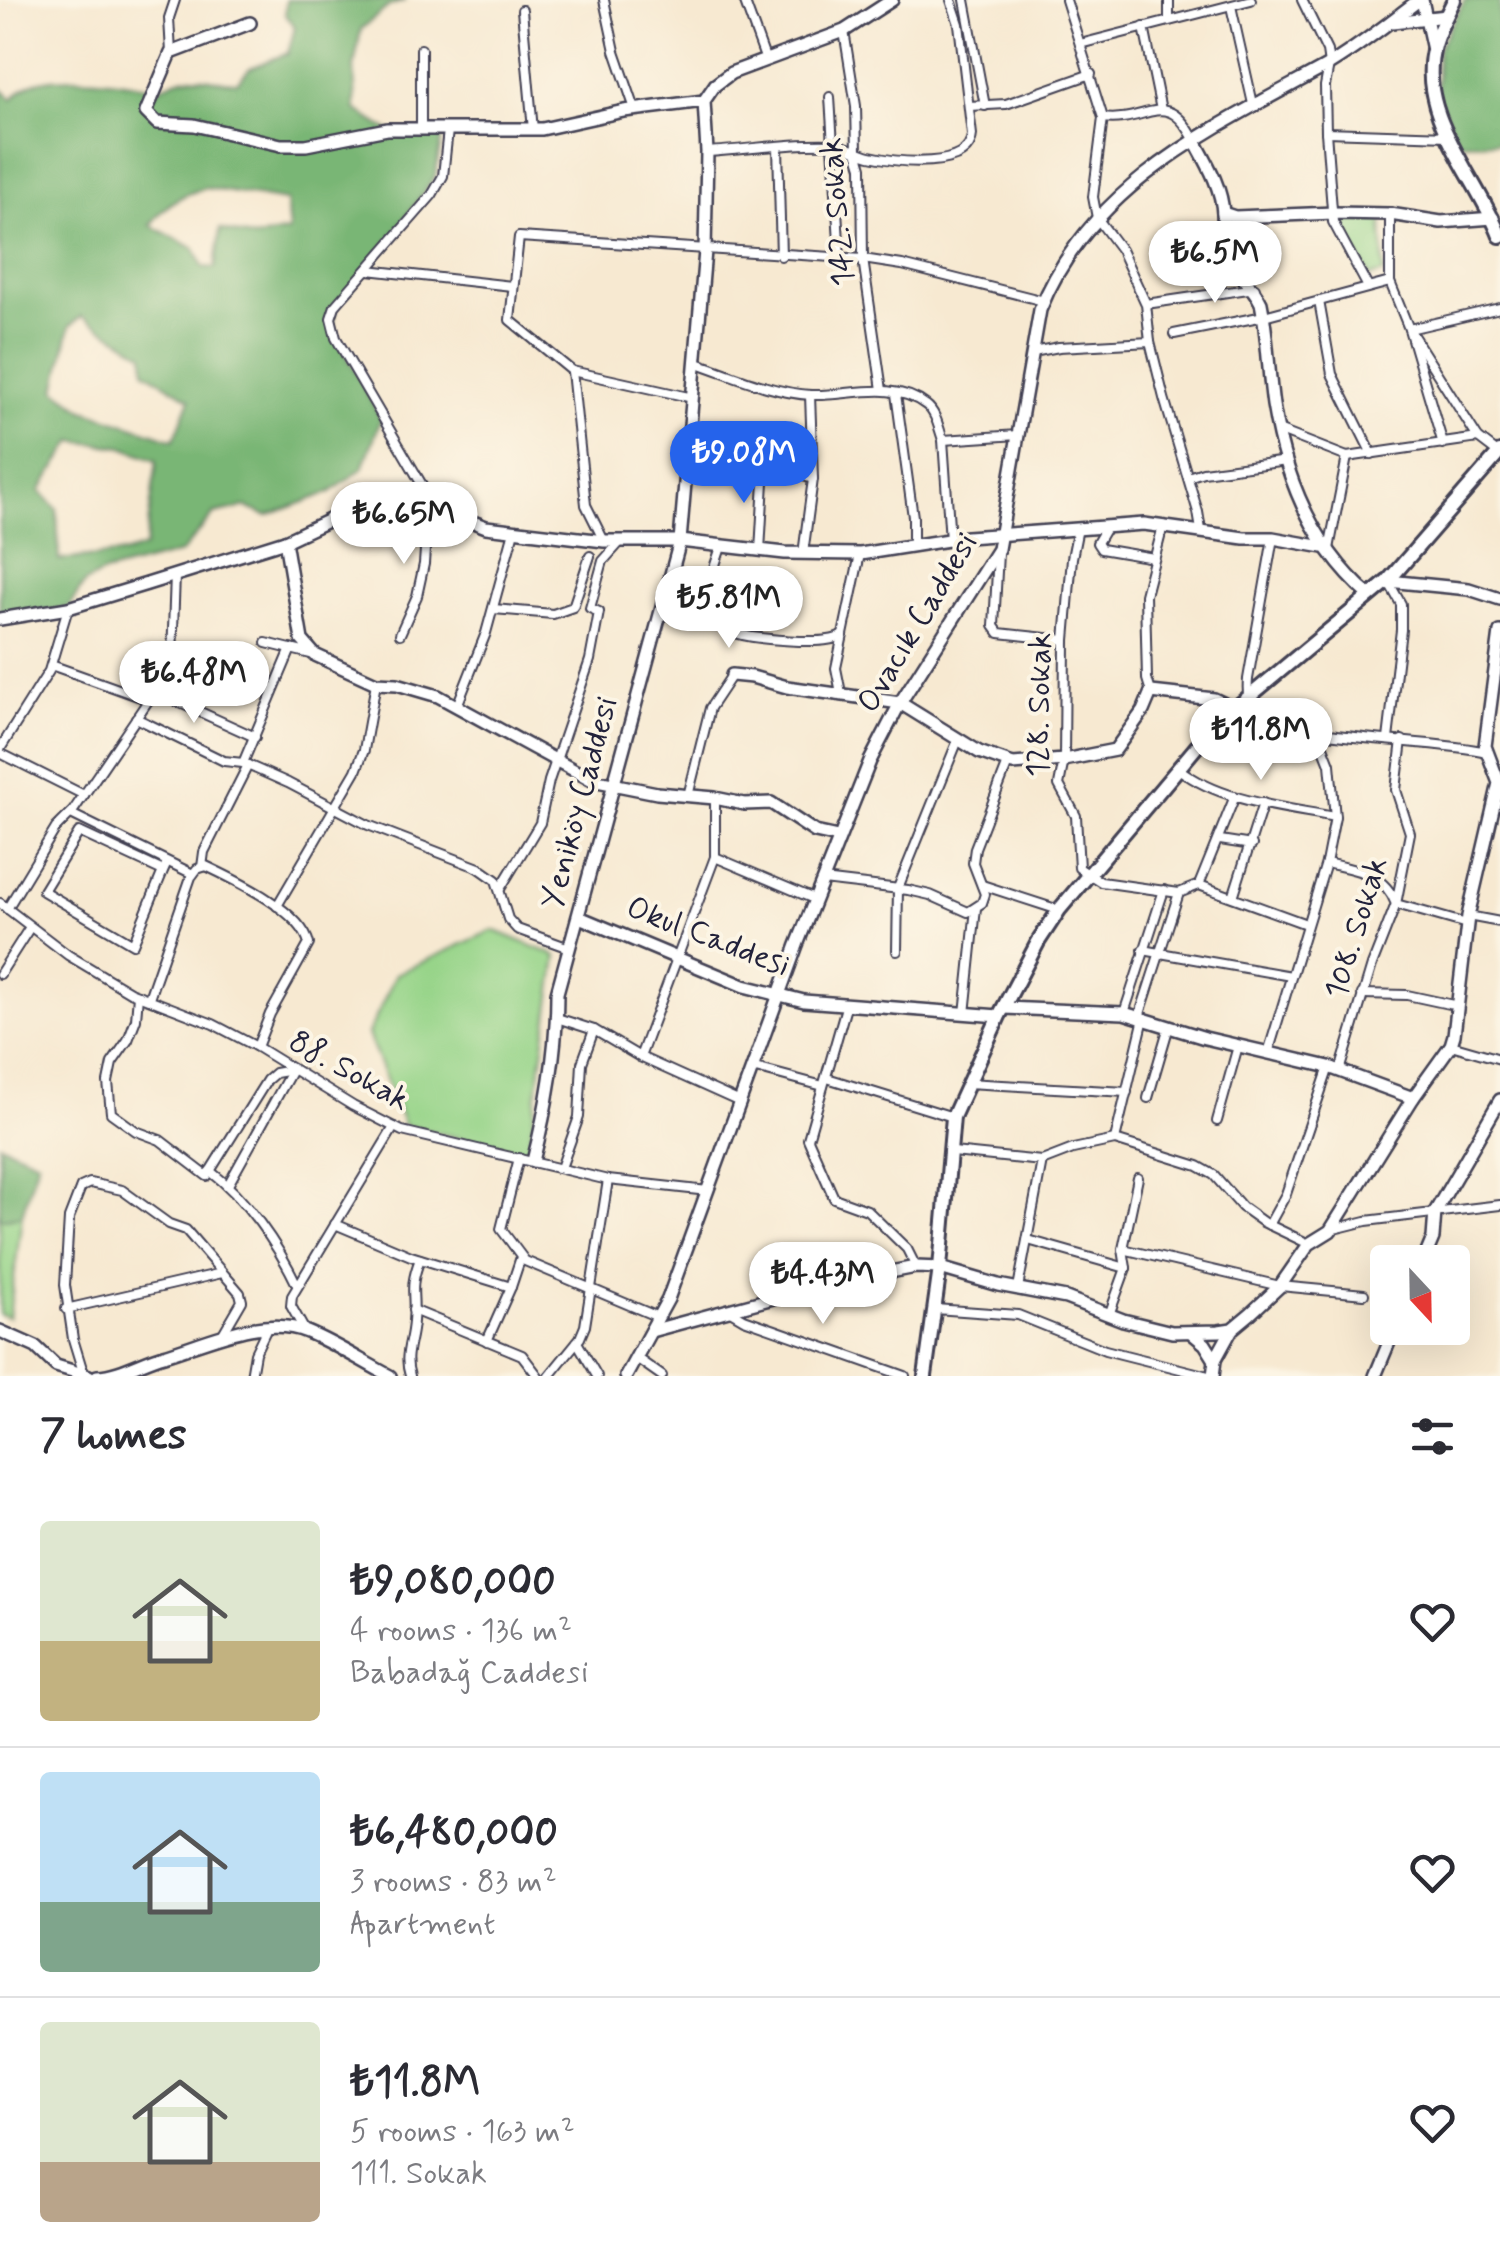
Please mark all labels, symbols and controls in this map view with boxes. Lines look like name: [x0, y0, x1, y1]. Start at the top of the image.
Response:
street label: 142. Sokak: [811, 136, 865, 288]
pin: ₺6.5M: [1145, 221, 1285, 306]
text: ₺6.5M: [1171, 232, 1259, 274]
pin: ₺9.08M: [663, 421, 825, 506]
text: ₺9.08M: [692, 432, 796, 474]
pin: ₺6.65M: [323, 482, 485, 567]
text: ₺6.65M: [353, 493, 455, 535]
street label: Ovacık Caddesi: [848, 525, 988, 721]
pin: ₺5.81M: [648, 566, 810, 651]
text: ₺5.81M: [677, 577, 781, 619]
street label: 128. Sokak: [1018, 632, 1062, 778]
pin: ₺6.48M: [113, 641, 275, 726]
text: ₺6.48M: [141, 652, 247, 694]
street label: Yeniköy Caddesi: [532, 692, 628, 914]
pin: ₺11.8M: [1180, 698, 1342, 783]
text: ₺11.8M: [1211, 709, 1311, 751]
street label: 108. Sokak: [1316, 852, 1398, 1004]
street label: Okul Caddesi: [620, 887, 796, 987]
street label: 88. Sokak: [281, 1021, 417, 1121]
pin: ₺4.43M: [742, 1242, 904, 1327]
north arrow: [1370, 1245, 1470, 1345]
map controls: [1370, 1245, 1470, 1345]
text: ₺4.43M: [771, 1253, 875, 1295]
text: 7 homes: [40, 1409, 187, 1464]
icon: filters: [1405, 1409, 1460, 1464]
text: ₺9,080,000: [350, 1555, 556, 1610]
icon: home: [120, 1561, 240, 1681]
icon: heart: [1405, 1594, 1460, 1649]
text: 4 rooms · 136 m²: [350, 1610, 572, 1652]
text: Babadağ Caddesi: [350, 1652, 588, 1694]
text: ₺6,480,000: [350, 1806, 558, 1861]
icon: home: [120, 1812, 240, 1932]
icon: heart: [1405, 1845, 1460, 1900]
text: 3 rooms · 83 m²: [350, 1861, 557, 1903]
text: Apartment: [350, 1903, 495, 1945]
text: ₺11.8M: [350, 2056, 480, 2111]
icon: home: [120, 2062, 240, 2182]
icon: heart: [1405, 2095, 1460, 2150]
text: 5 rooms · 163 m²: [350, 2111, 575, 2153]
text: 111. Sokak: [350, 2153, 487, 2195]

